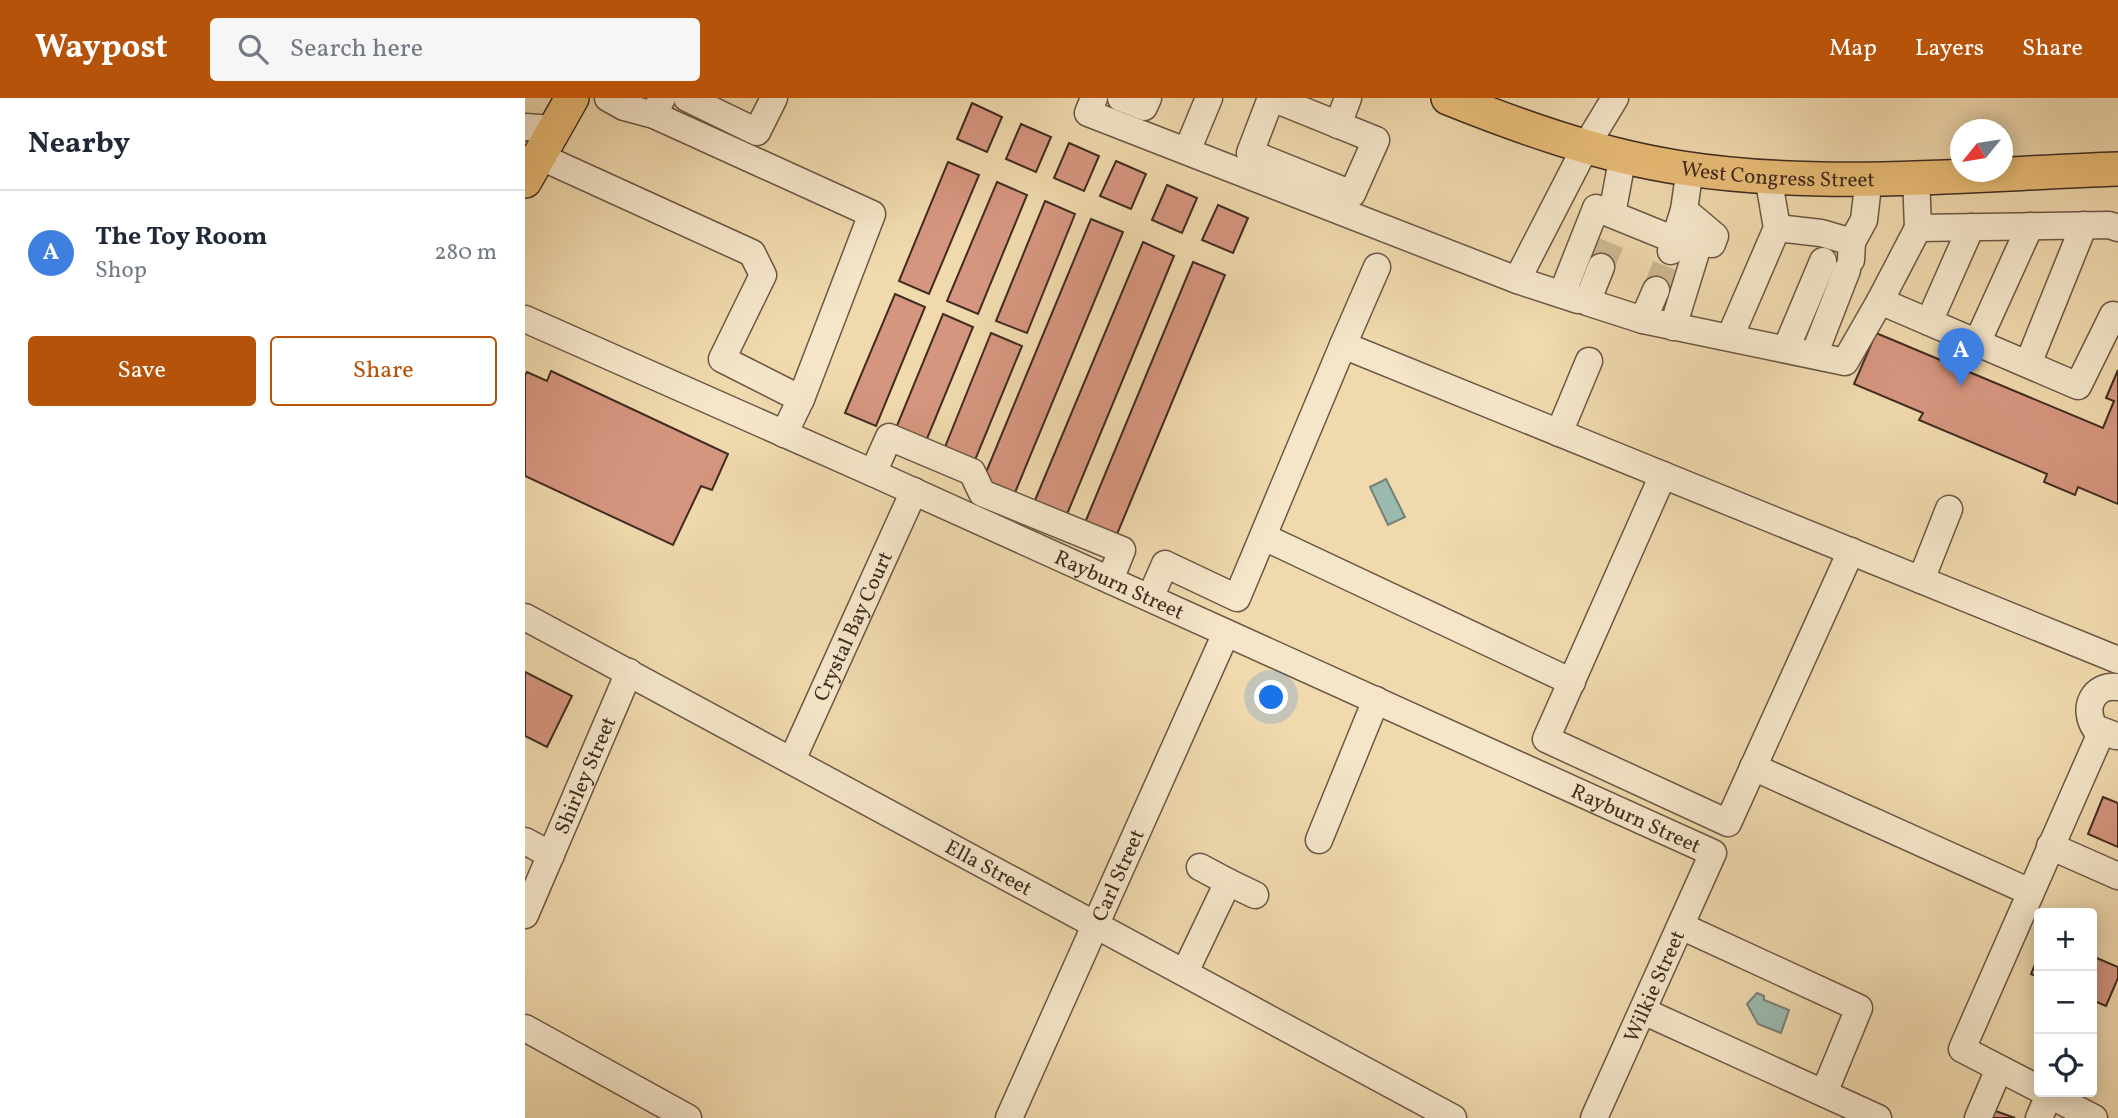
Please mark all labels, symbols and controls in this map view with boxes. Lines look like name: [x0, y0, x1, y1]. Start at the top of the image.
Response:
search box: [210, 18, 700, 81]
text: Waypost: [35, 26, 168, 72]
icon: search: [234, 30, 272, 68]
text: Search here: [290, 31, 423, 67]
text: Map: [1829, 32, 1877, 66]
text: Layers: [1915, 32, 1984, 66]
text: Share: [2022, 32, 2083, 66]
north arrow: [1950, 119, 2013, 182]
text: Nearby: [28, 123, 130, 165]
street label: West Congress Street: [1679, 155, 1875, 195]
text: The Toy Room: [95, 219, 267, 255]
text: A: [43, 237, 59, 269]
text: 280 m: [434, 237, 497, 269]
text: Shop: [95, 255, 147, 287]
pin: A: [1938, 328, 1984, 386]
button: Save: [28, 336, 256, 406]
button: Share: [270, 336, 497, 406]
street label: Rayburn Street: [1049, 544, 1188, 628]
street label: Crystal Bay Court: [807, 547, 901, 707]
your location: [1254, 680, 1288, 714]
street label: Shirley Street: [548, 713, 624, 839]
street label: Rayburn Street: [1566, 778, 1705, 862]
street label: Carl Street: [1086, 825, 1152, 927]
street label: Ella Street: [939, 833, 1037, 904]
map controls: [2034, 908, 2097, 1097]
button: +: [2034, 908, 2097, 971]
street label: Wilkie Street: [1618, 926, 1693, 1047]
button: −: [2034, 971, 2097, 1034]
button: locate: [2034, 1034, 2097, 1097]

